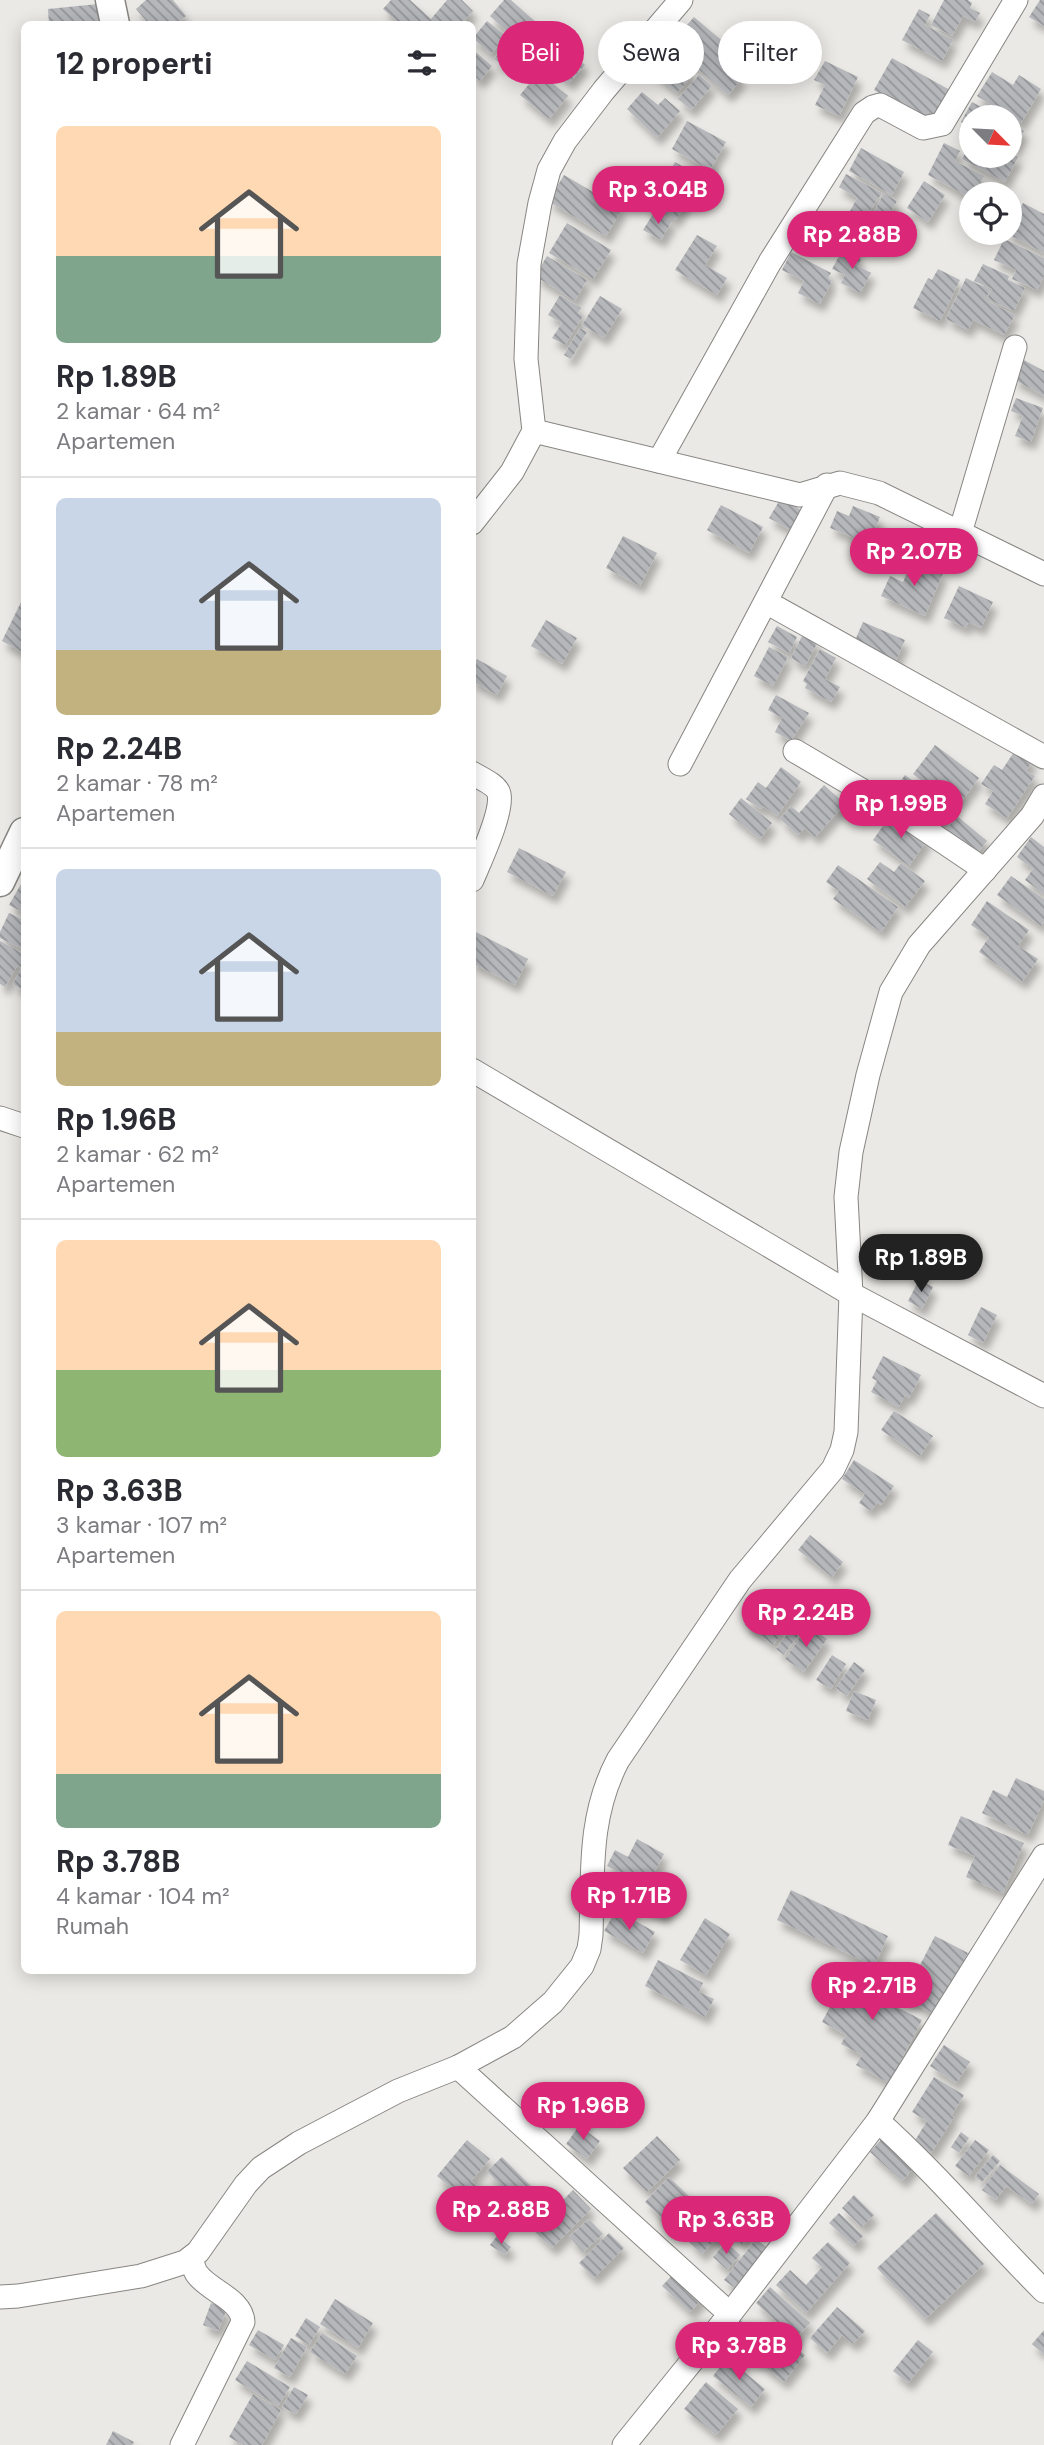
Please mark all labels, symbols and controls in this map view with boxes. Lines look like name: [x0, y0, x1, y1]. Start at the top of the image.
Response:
chip: Beli: [497, 21, 584, 84]
chip: Sewa: [598, 21, 704, 84]
chip: Filter: [718, 21, 822, 84]
text: 12 properti: [56, 44, 212, 83]
icon: filters: [403, 44, 441, 82]
north arrow: [959, 105, 1022, 168]
map controls: [959, 105, 1022, 245]
pin: Rp 3.04B: [586, 166, 730, 226]
icon: home: [186, 171, 312, 297]
text: Rp 3.04B: [608, 174, 708, 204]
button: locate: [959, 182, 1022, 245]
pin: Rp 2.88B: [780, 212, 924, 271]
text: Rp 2.88B: [803, 219, 901, 249]
text: Rp 1.89B: [56, 357, 177, 396]
text: 2 kamar · 64 m²: [56, 396, 220, 426]
text: Apartemen: [56, 426, 175, 456]
pin: Rp 2.07B: [842, 528, 986, 588]
text: Rp 2.07B: [866, 536, 962, 566]
icon: home: [186, 543, 312, 669]
text: Rp 2.24B: [56, 729, 182, 768]
text: 2 kamar · 78 m²: [56, 768, 218, 798]
pin: Rp 1.99B: [829, 780, 973, 840]
text: Rp 1.99B: [855, 788, 947, 818]
text: Apartemen: [56, 798, 175, 828]
icon: home: [186, 914, 312, 1040]
text: Rp 1.96B: [56, 1100, 176, 1139]
text: 2 kamar · 62 m²: [56, 1139, 219, 1169]
text: Apartemen: [56, 1169, 175, 1199]
pin: Rp 1.89B: [849, 1234, 993, 1294]
text: Rp 1.89B: [875, 1242, 967, 1272]
icon: home: [186, 1285, 312, 1411]
text: Rp 3.63B: [56, 1471, 183, 1510]
text: 3 kamar · 107 m²: [56, 1510, 227, 1540]
text: Apartemen: [56, 1540, 175, 1570]
pin: Rp 2.24B: [734, 1590, 878, 1649]
text: Rp 2.24B: [758, 1597, 854, 1627]
icon: home: [186, 1656, 312, 1782]
text: Rp 3.78B: [56, 1842, 180, 1881]
pin: Rp 1.71B: [557, 1872, 701, 1932]
text: Rp 1.71B: [587, 1880, 671, 1910]
text: 4 kamar · 104 m²: [56, 1881, 229, 1911]
text: Rumah: [56, 1911, 129, 1941]
pin: Rp 2.71B: [800, 1962, 944, 2022]
text: Rp 2.71B: [827, 1970, 917, 2000]
pin: Rp 1.96B: [511, 2082, 655, 2142]
text: Rp 1.96B: [537, 2090, 629, 2120]
pin: Rp 2.88B: [429, 2186, 573, 2246]
text: Rp 2.88B: [452, 2194, 550, 2224]
pin: Rp 3.63B: [654, 2196, 798, 2256]
text: Rp 3.63B: [677, 2204, 775, 2234]
pin: Rp 3.78B: [667, 2322, 811, 2382]
text: Rp 3.78B: [691, 2330, 787, 2360]

